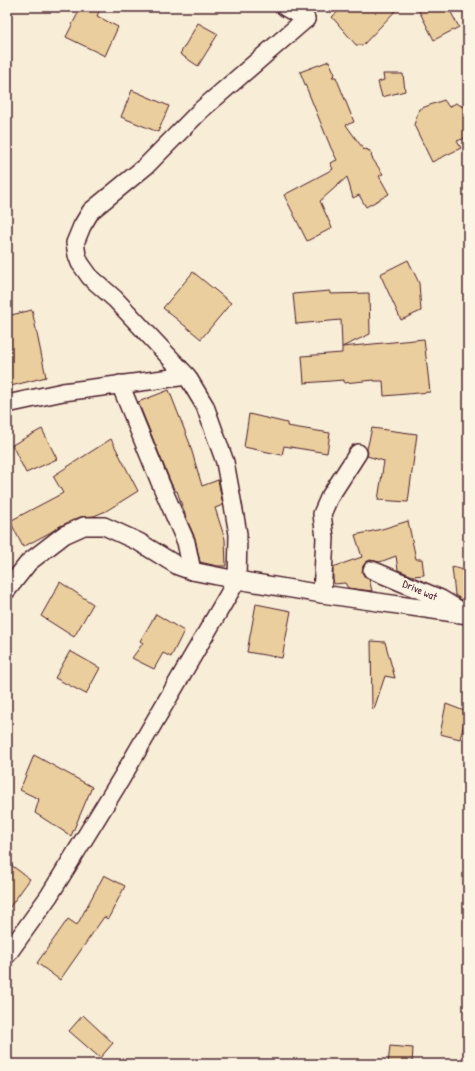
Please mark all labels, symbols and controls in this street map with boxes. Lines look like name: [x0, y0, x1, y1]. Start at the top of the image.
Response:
street label: Drive wat: [401, 576, 440, 604]

